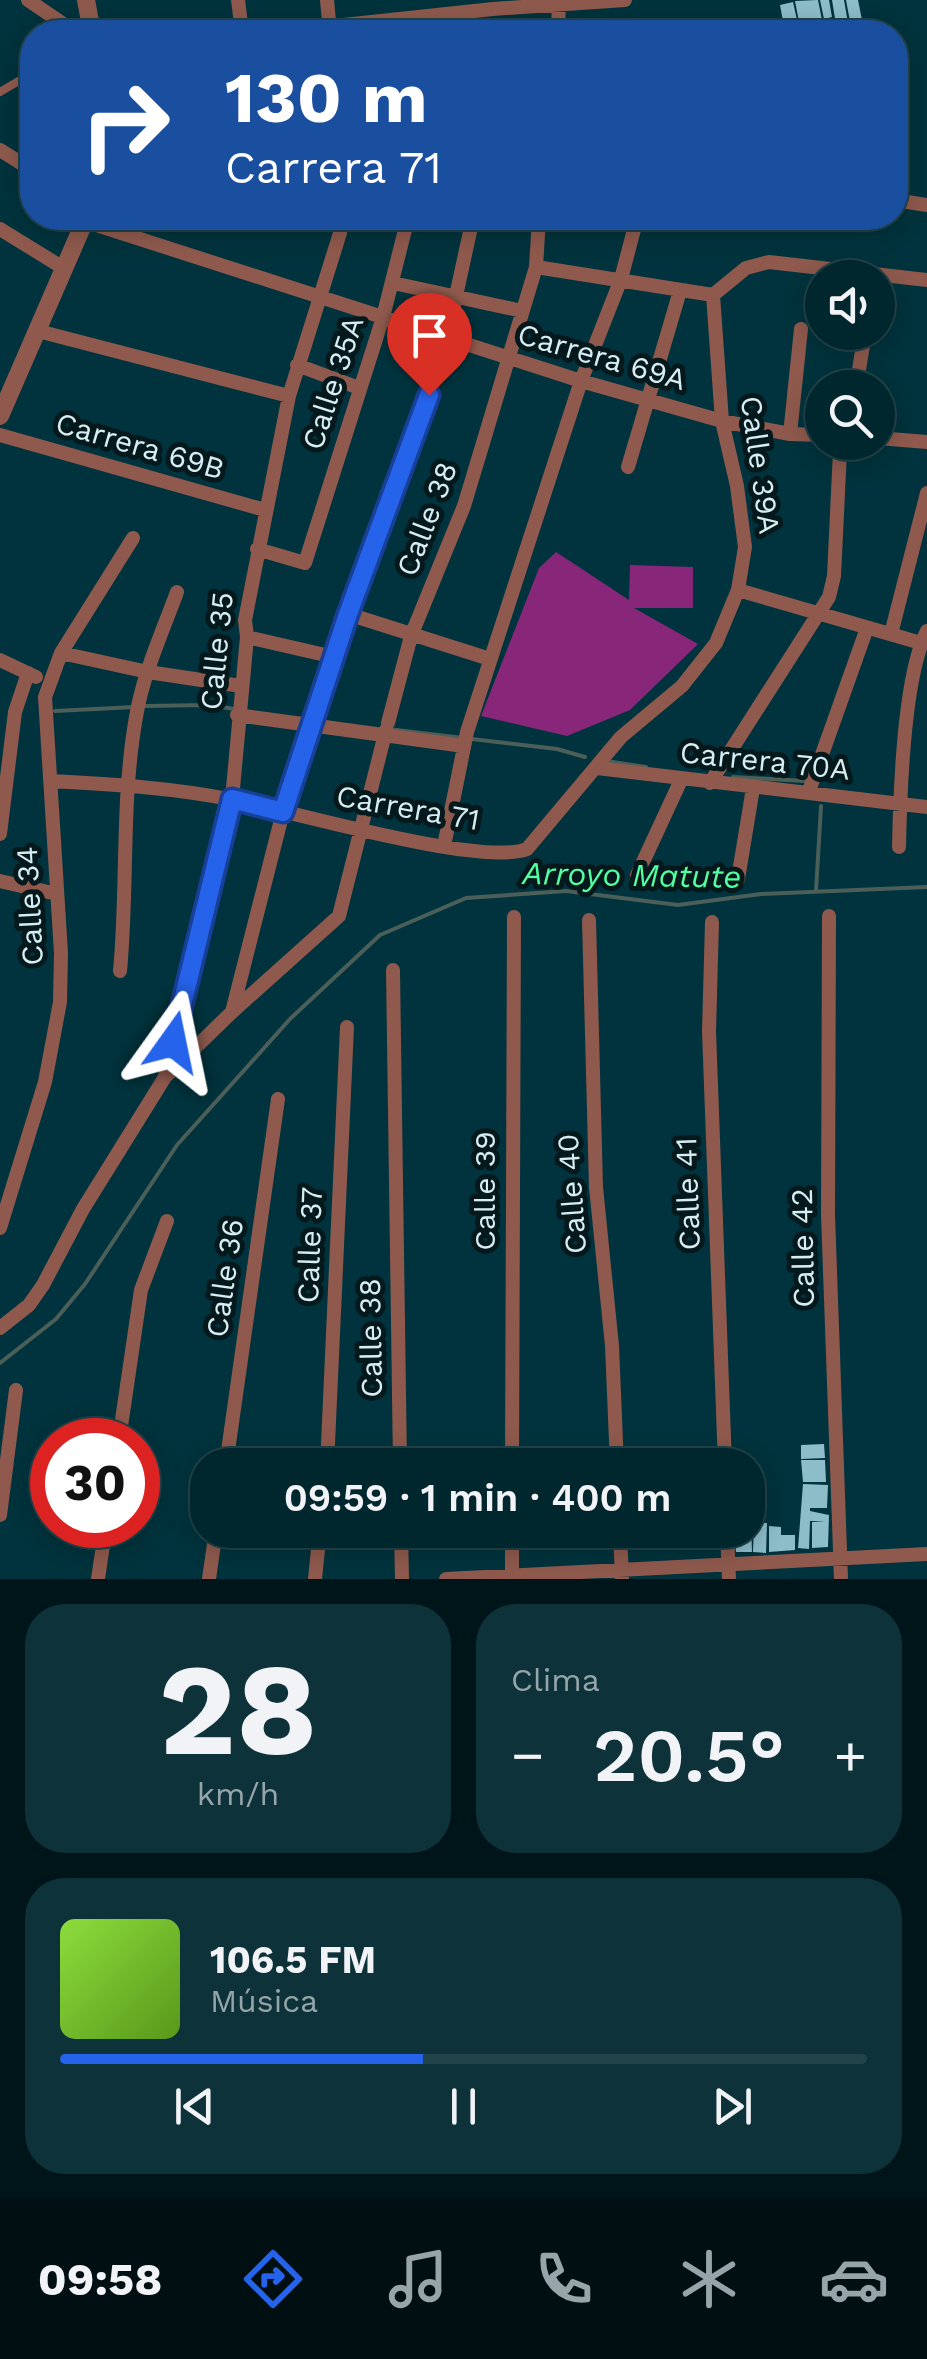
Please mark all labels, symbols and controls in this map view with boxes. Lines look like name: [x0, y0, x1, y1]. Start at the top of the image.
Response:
text: 130 m: [225, 57, 428, 139]
icon: right: [60, 60, 190, 190]
text: Carrera 71: [225, 141, 442, 194]
map controls: [805, 260, 895, 460]
button: sound: [805, 260, 895, 350]
pin: [387, 293, 472, 396]
icon: arrive: [402, 308, 457, 363]
street label: Calle 35A: [295, 312, 371, 454]
street label: Carrera 69A: [514, 316, 691, 397]
button: search: [805, 370, 895, 460]
street label: Calle 39A: [733, 394, 788, 536]
street label: Carrera 69B: [52, 405, 228, 486]
street label: Calle 38: [389, 457, 464, 581]
street label: Calle 35: [193, 590, 240, 712]
street label: Carrera 70A: [678, 734, 852, 787]
street label: Carrera 71: [334, 778, 482, 837]
street label: Calle 34: [9, 846, 50, 967]
water label: Arroyo Matute: [520, 854, 742, 896]
position arrow: [121, 990, 225, 1094]
street label: Calle 39: [467, 1131, 502, 1251]
street label: Calle 40: [550, 1133, 593, 1255]
street label: Calle 41: [668, 1137, 707, 1251]
street label: Calle 37: [290, 1186, 329, 1304]
street label: Calle 42: [784, 1188, 821, 1308]
street label: Calle 36: [199, 1216, 250, 1339]
street label: Calle 38: [352, 1278, 389, 1398]
speed limit sign: 30: [30, 1418, 160, 1548]
text: 09:59 · 1 min · 400 m: [284, 1476, 671, 1520]
text: 28: [159, 1633, 318, 1786]
text: Clima: [511, 1661, 600, 1699]
text: 20.5°: [593, 1711, 785, 1799]
text: −: [511, 1723, 544, 1787]
text: +: [834, 1723, 867, 1787]
text: km/h: [197, 1775, 279, 1813]
text: 106.5 FM: [210, 1938, 376, 1982]
text: Música: [210, 1982, 318, 2020]
icon: previous: [167, 2079, 222, 2134]
icon: pause: [436, 2079, 491, 2134]
icon: next: [705, 2079, 760, 2134]
icon: directions: [238, 2244, 308, 2314]
icon: music: [383, 2244, 453, 2314]
icon: phone: [529, 2244, 599, 2314]
icon: climate: [674, 2244, 744, 2314]
icon: car: [819, 2244, 889, 2314]
text: 09:58: [38, 2253, 162, 2306]

